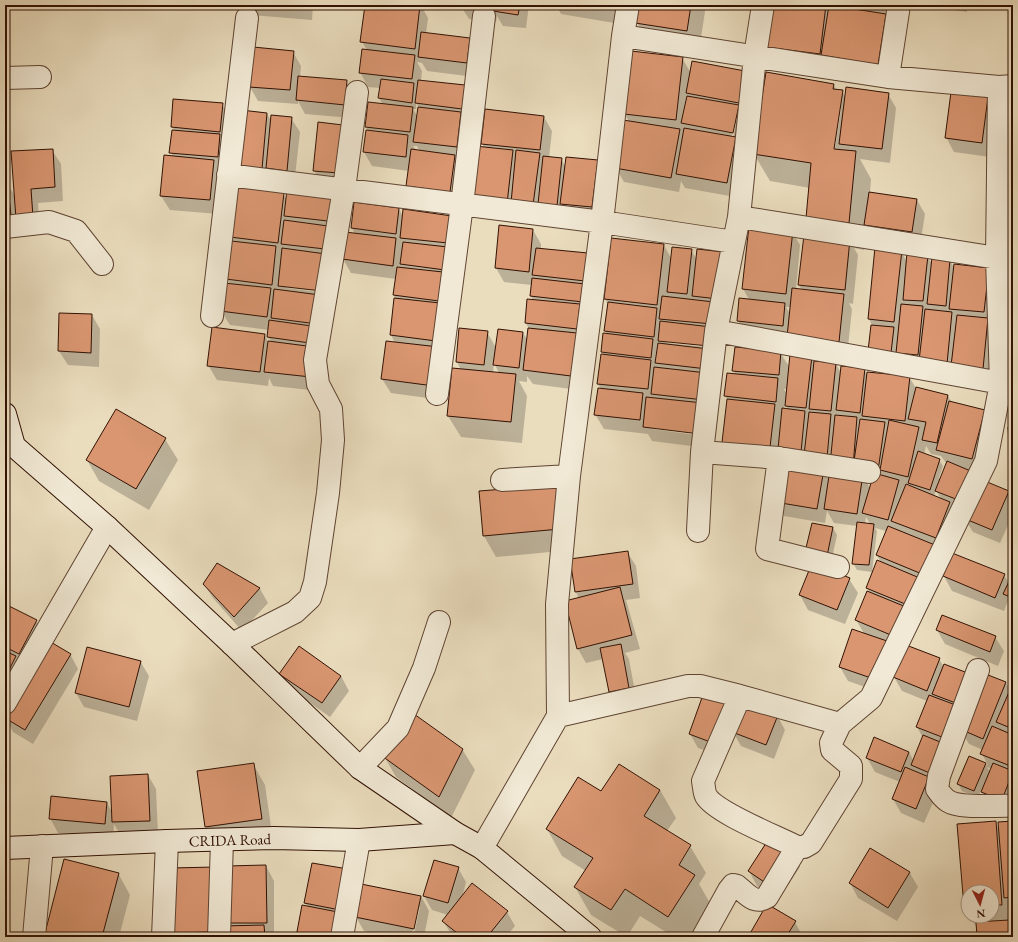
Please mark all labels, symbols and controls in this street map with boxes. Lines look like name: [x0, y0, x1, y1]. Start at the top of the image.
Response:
street label: CRIDA Road: [188, 829, 272, 850]
north arrow: [960, 884, 1000, 924]
text: N: [976, 907, 986, 921]

